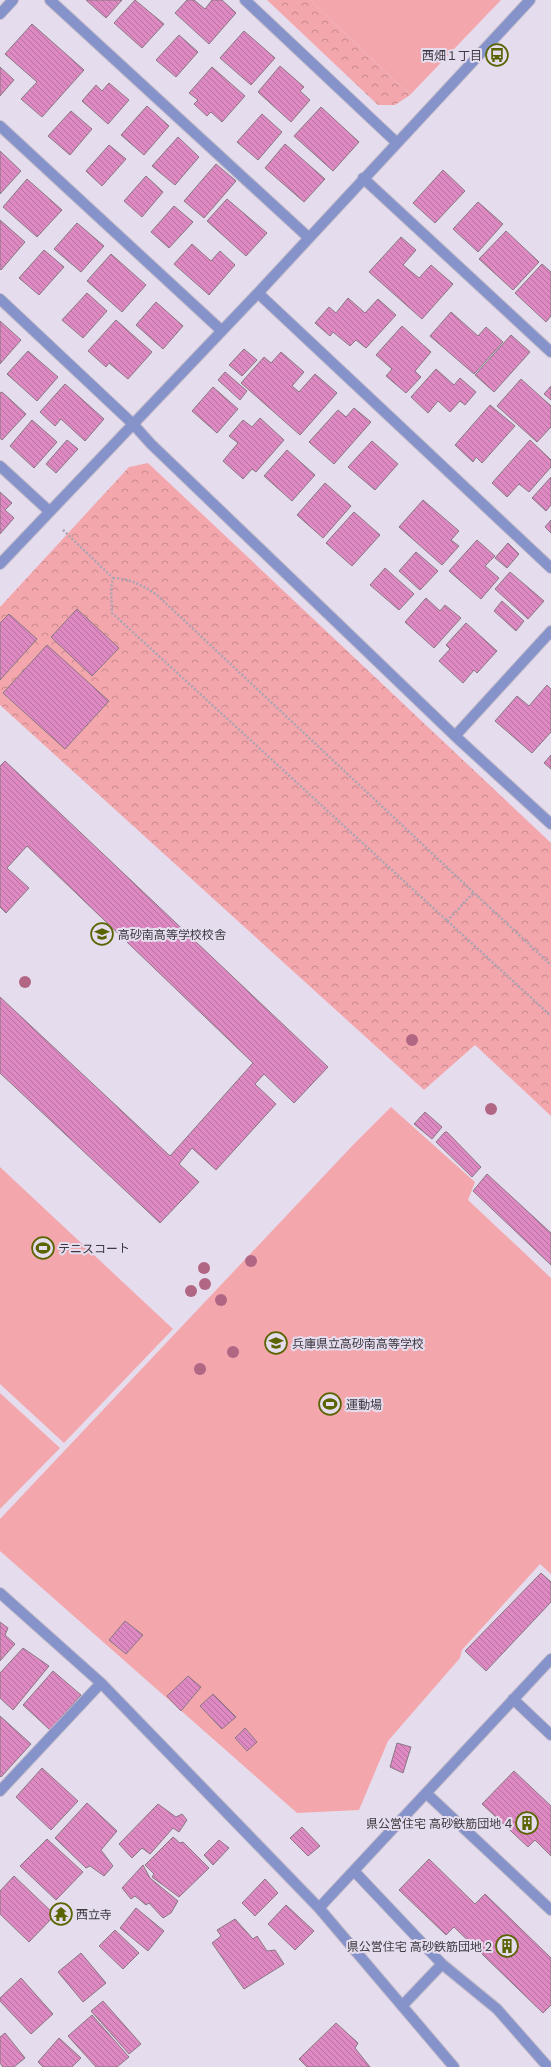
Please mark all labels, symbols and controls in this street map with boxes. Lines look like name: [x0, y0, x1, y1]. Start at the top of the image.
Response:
bus stop icon: 西畑１丁目: [484, 42, 510, 68]
place label: 西畑１丁目: [422, 47, 482, 64]
school or university icon: 高砂南高等学校校舎: [89, 921, 115, 947]
place label: 高砂南高等学校校舎: [118, 926, 226, 943]
sports icon: テニスコート: [30, 1235, 56, 1261]
place label: テニスコート: [58, 1240, 130, 1257]
school or university icon: 兵庫県立高砂南高等学校: [263, 1330, 289, 1356]
place label: 兵庫県立高砂南高等学校: [292, 1335, 424, 1352]
sports icon: 運動場: [317, 1391, 343, 1417]
place label: 運動場: [346, 1396, 382, 1413]
building icon: 県公営住宅 高砂鉄筋団地 4: [514, 1810, 540, 1836]
place label: 県公営住宅 高砂鉄筋団地 4: [366, 1815, 512, 1832]
temple icon: 西立寺: [48, 1901, 74, 1927]
place label: 西立寺: [76, 1906, 112, 1923]
building icon: 県公営住宅 高砂鉄筋団地 2: [494, 1933, 520, 1959]
place label: 県公営住宅 高砂鉄筋団地 2: [347, 1938, 492, 1955]

